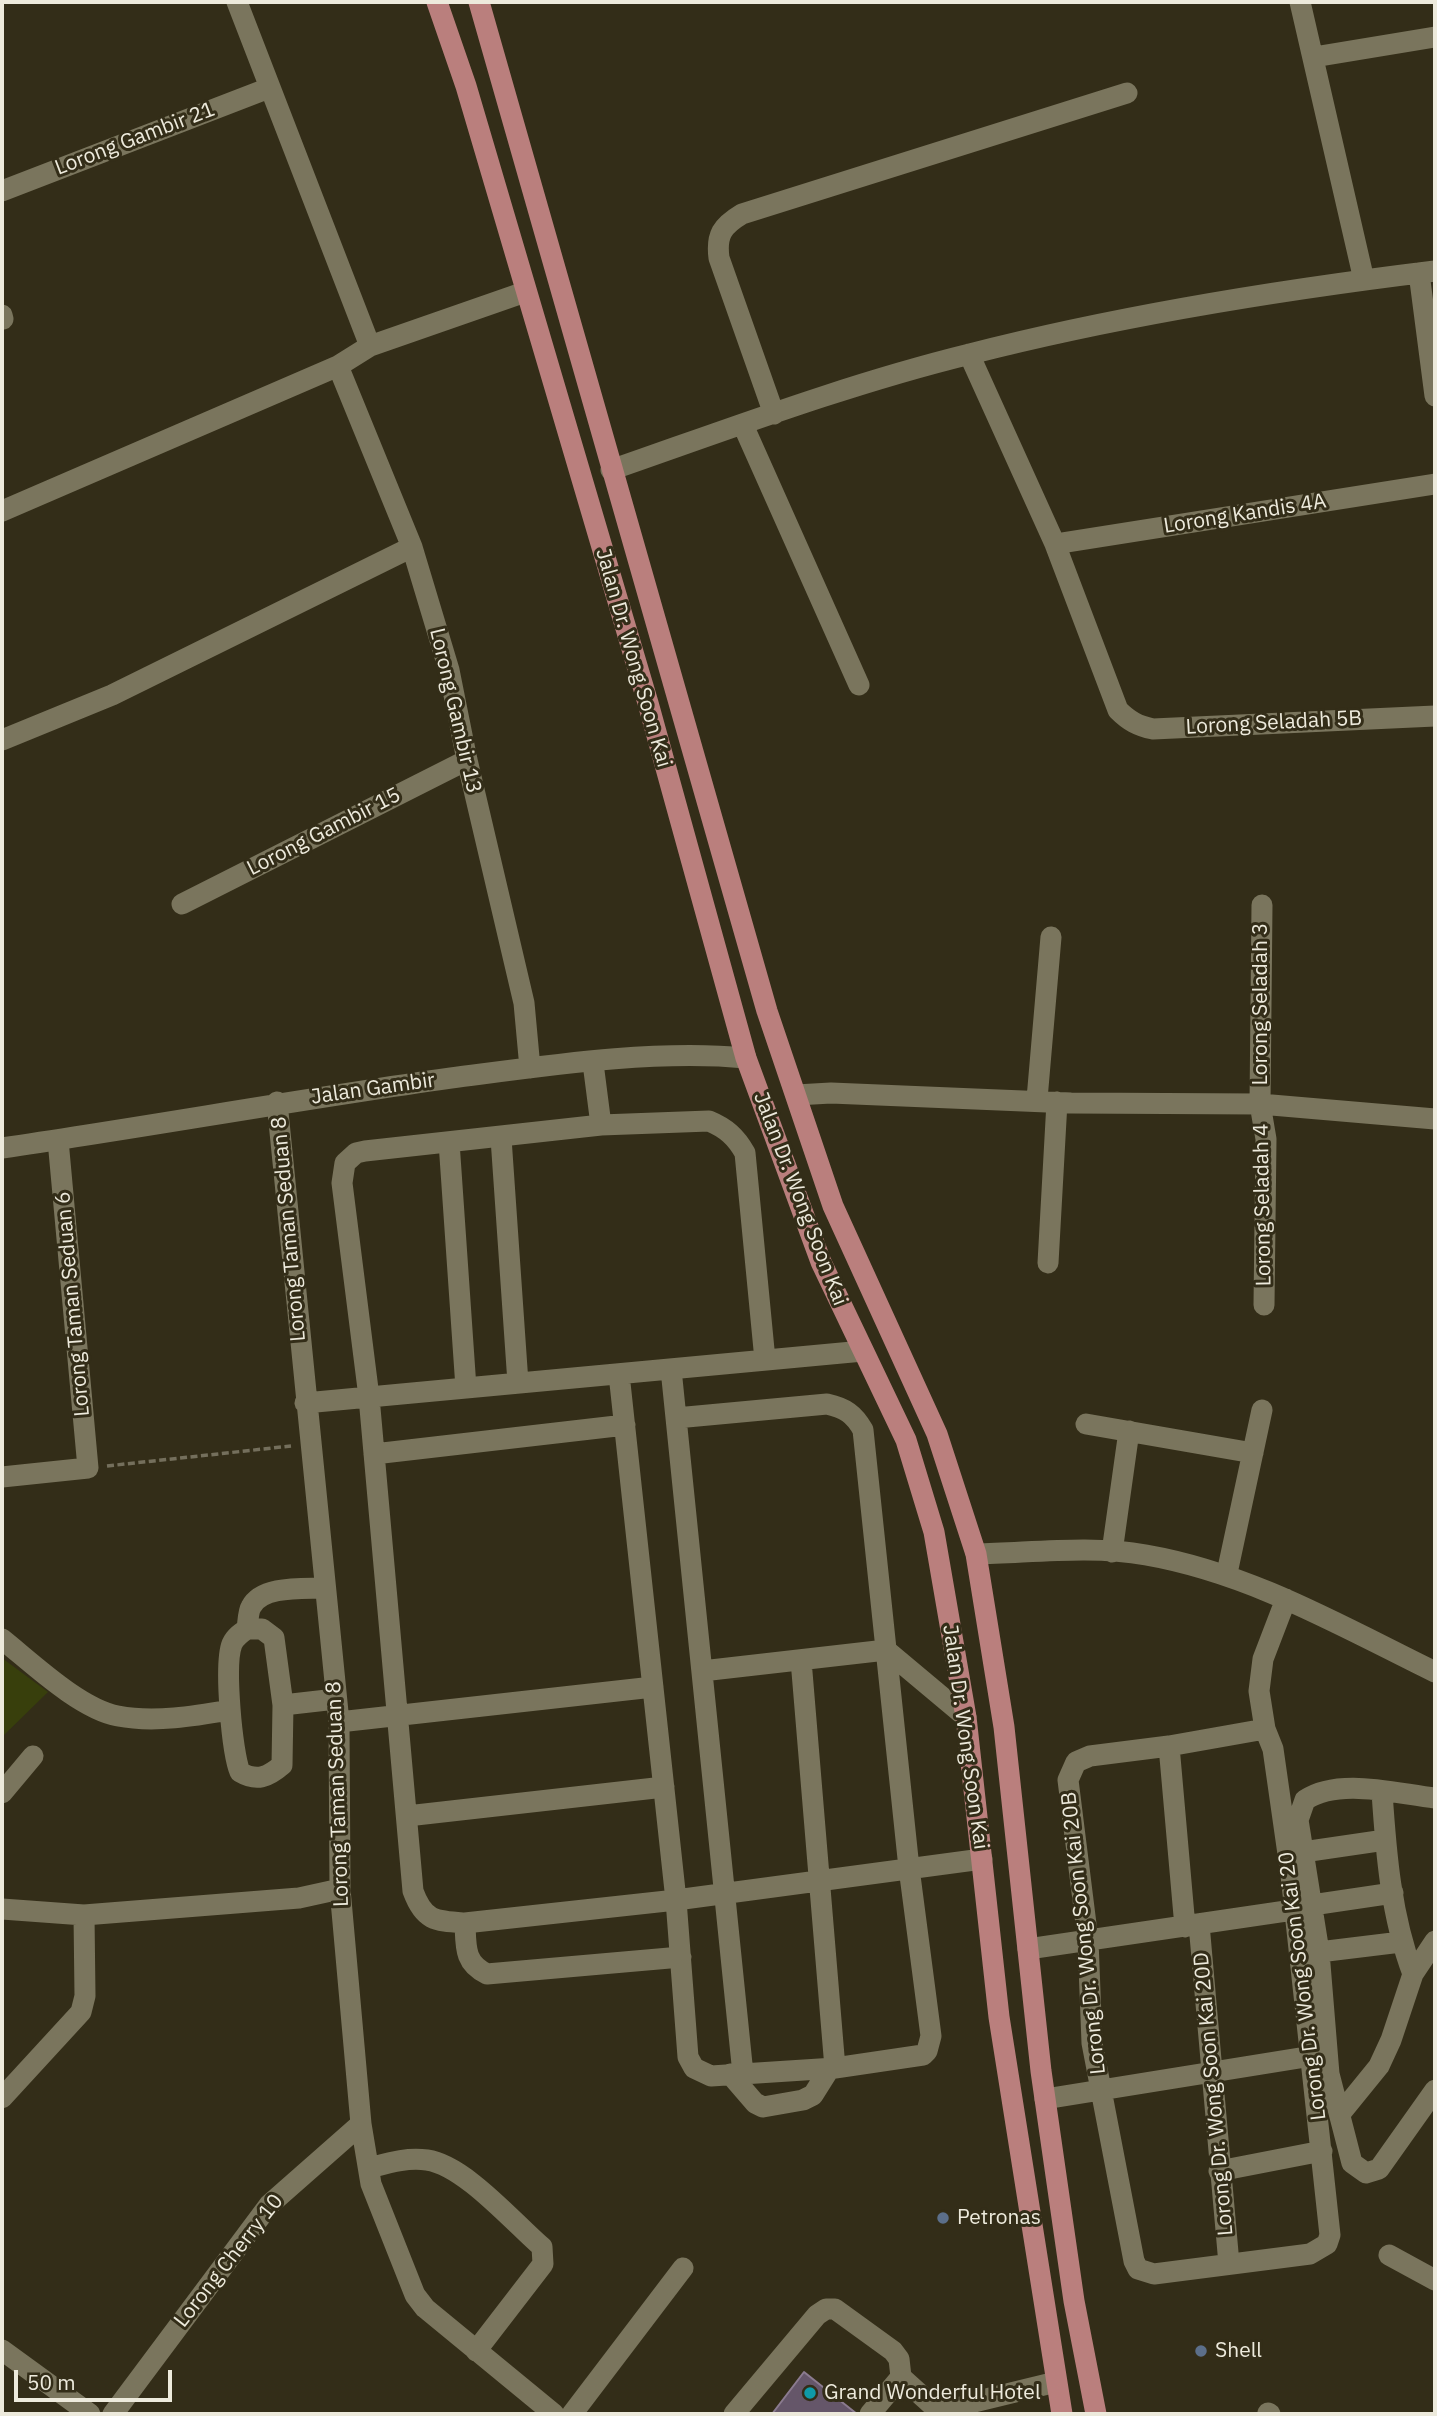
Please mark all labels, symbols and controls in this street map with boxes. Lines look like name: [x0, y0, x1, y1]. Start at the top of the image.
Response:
street label: Lorong Gambir 21: [52, 97, 218, 181]
street label: Lorong Kandis 4A: [1162, 489, 1328, 539]
street label: Jalan Dr. Wong Soon Kai: [590, 546, 676, 770]
street label: Lorong Gambir 13: [424, 626, 486, 796]
street label: Lorong Seladah 5B: [1185, 706, 1363, 740]
street label: Lorong Gambir 15: [243, 782, 405, 882]
street label: Lorong Seladah 3: [1248, 923, 1274, 1085]
street label: Jalan Gambir: [309, 1068, 437, 1110]
street label: Jalan Dr. Wong Soon Kai: [748, 1089, 852, 1309]
street label: Lorong Taman Seduan 8: [267, 1115, 311, 1343]
street label: Lorong Seladah 4: [1249, 1123, 1277, 1287]
street label: Lorong Taman Seduan 6: [51, 1190, 95, 1418]
street label: Jalan Dr. Wong Soon Kai: [937, 1623, 993, 1851]
street label: Lorong Taman Seduan 8: [321, 1681, 355, 1907]
street label: Lorong Dr. Wong Soon Kai 20B: [1057, 1790, 1111, 2076]
street label: Lorong Dr. Wong Soon Kai 20: [1274, 1850, 1332, 2122]
street label: Lorong Dr. Wong Soon Kai 20D: [1189, 1951, 1239, 2237]
street label: Lorong Cherry 10: [169, 2189, 289, 2333]
place label: Petronas: [957, 2205, 1041, 2231]
marker: Petronas: [935, 2210, 951, 2226]
place label: Shell: [1215, 2338, 1262, 2364]
marker: Shell: [1193, 2343, 1209, 2359]
scale bar: [18, 2356, 175, 2400]
text: 50 m: [27, 2368, 76, 2396]
place label: Grand Wonderful Hotel: [824, 2380, 1041, 2406]
marker: Grand Wonderful Hotel: [802, 2385, 818, 2401]

